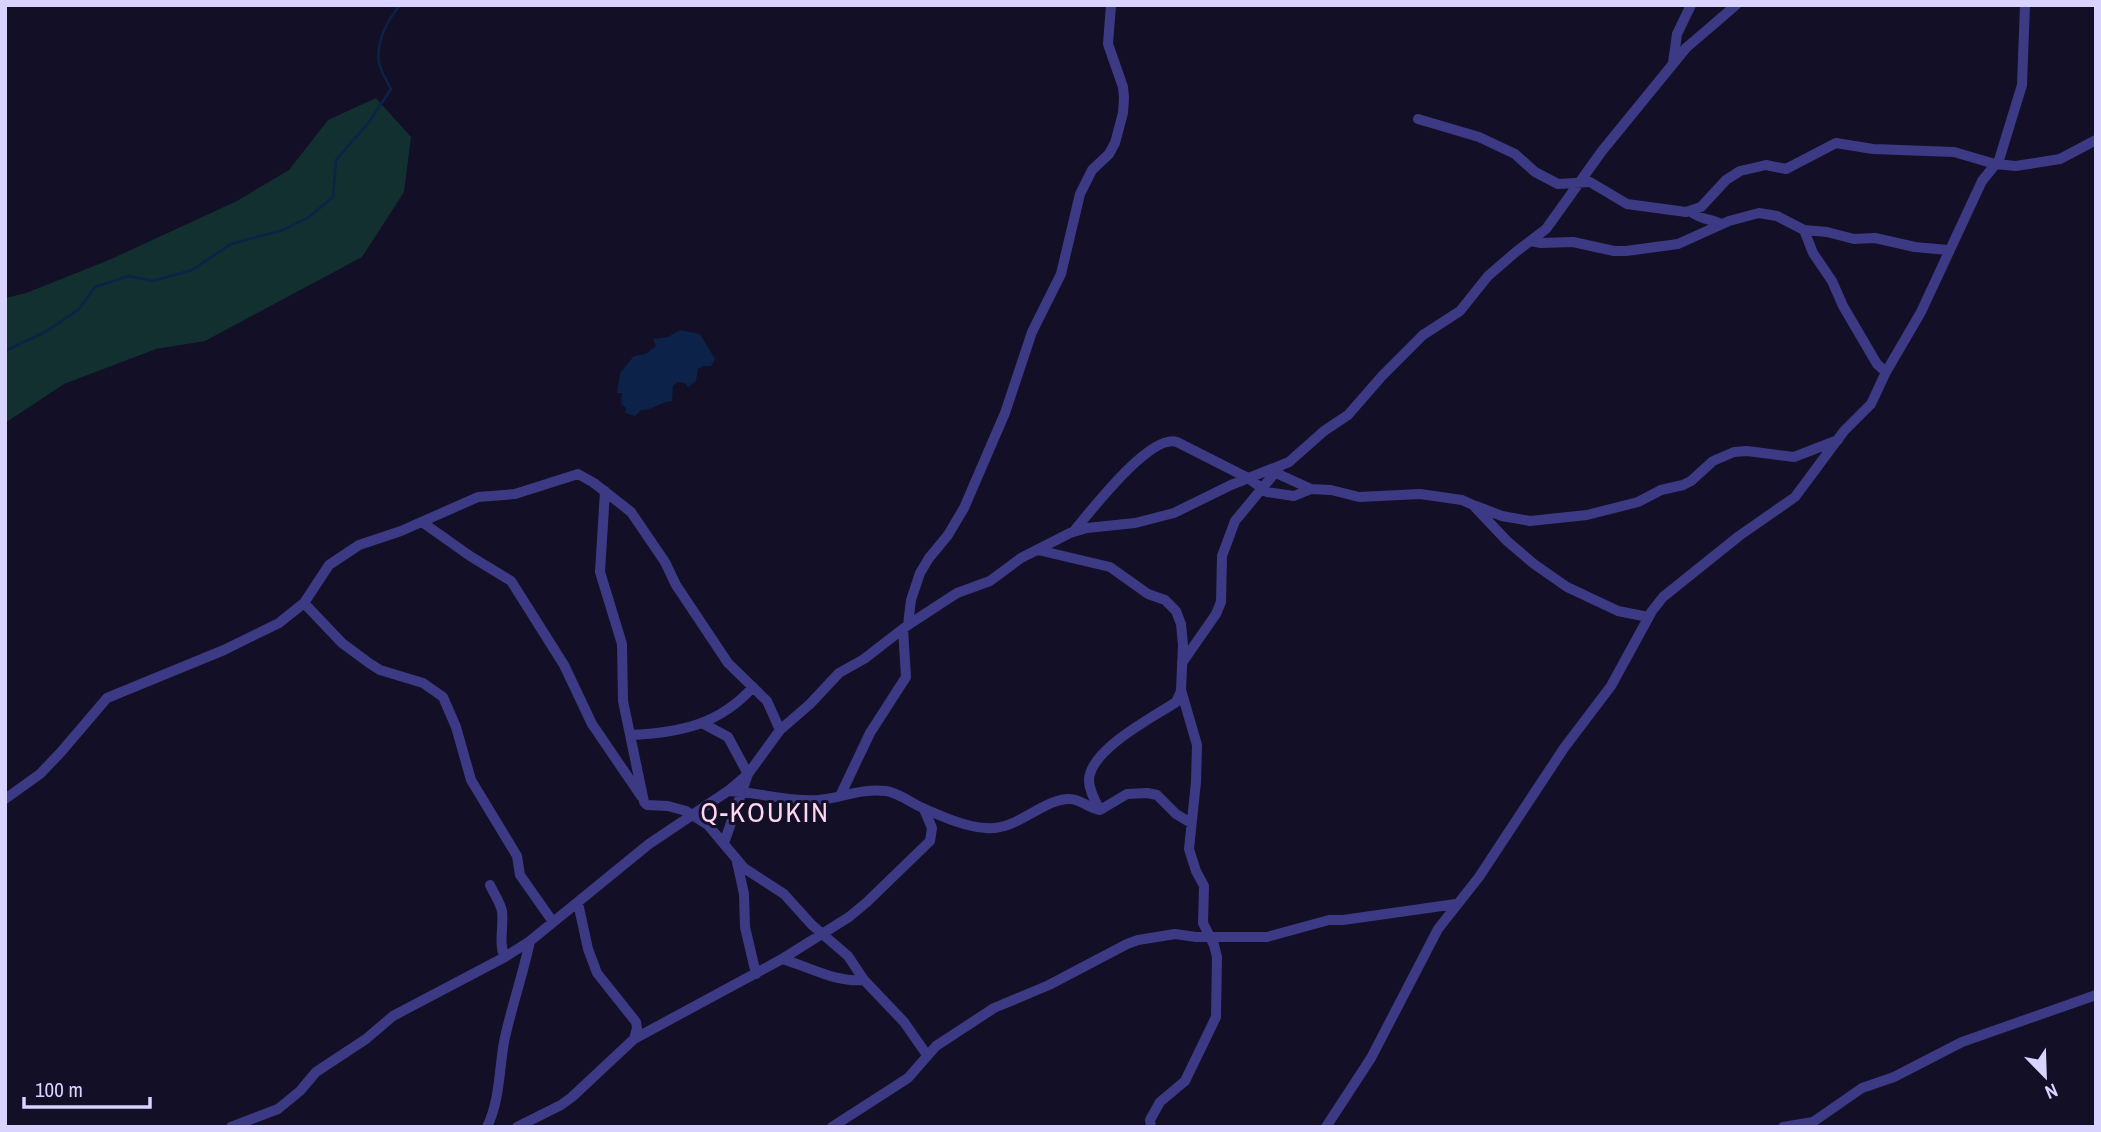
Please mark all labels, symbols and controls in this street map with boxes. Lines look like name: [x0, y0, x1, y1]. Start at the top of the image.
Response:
district label: Q-KOUKIN: [700, 793, 830, 831]
north arrow: [2010, 1041, 2080, 1111]
scale bar: [24, 1066, 150, 1110]
text: 100 m: [35, 1075, 83, 1104]
text: N: [2041, 1077, 2062, 1106]

